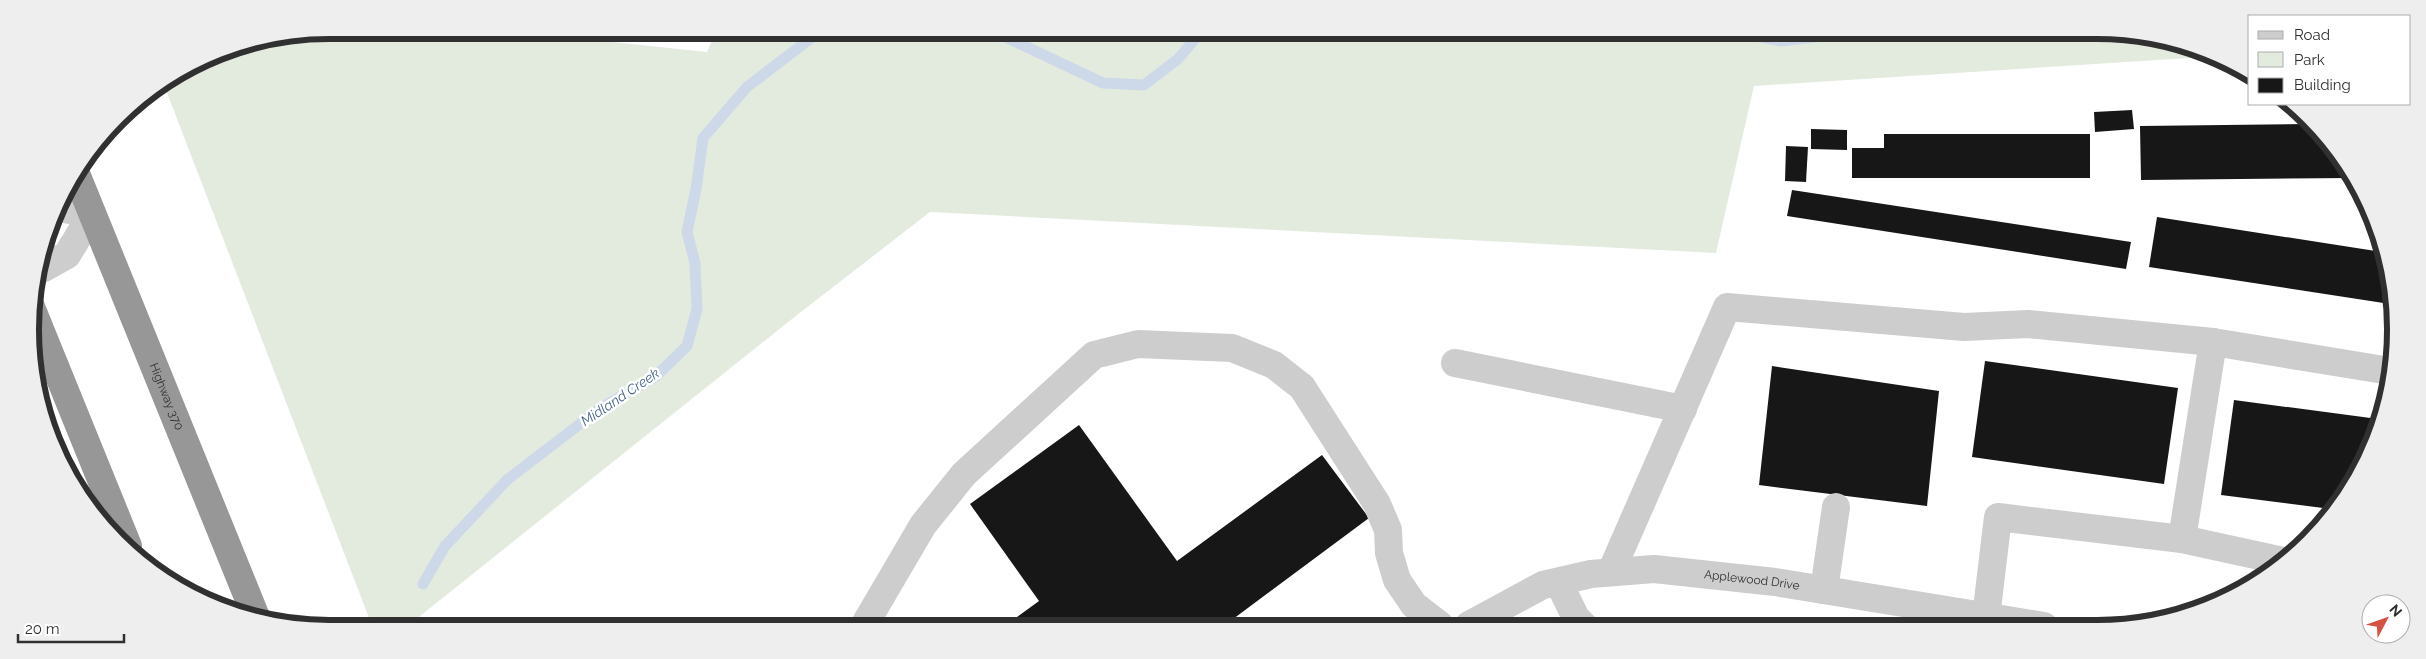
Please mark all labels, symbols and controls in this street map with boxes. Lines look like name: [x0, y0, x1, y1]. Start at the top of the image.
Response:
legend: [2248, 15, 2411, 105]
text: Road: [2294, 26, 2330, 44]
text: Park: [2294, 51, 2325, 69]
text: Building: [2294, 76, 2351, 94]
street label: Highway 370: [147, 361, 186, 432]
water label: Midland Creek: [578, 365, 663, 429]
street label: Applewood Drive: [1703, 567, 1801, 593]
north arrow: [2361, 594, 2411, 644]
text: N: [2386, 601, 2405, 620]
scale bar: [18, 612, 124, 644]
text: 20 m: [25, 620, 60, 638]

